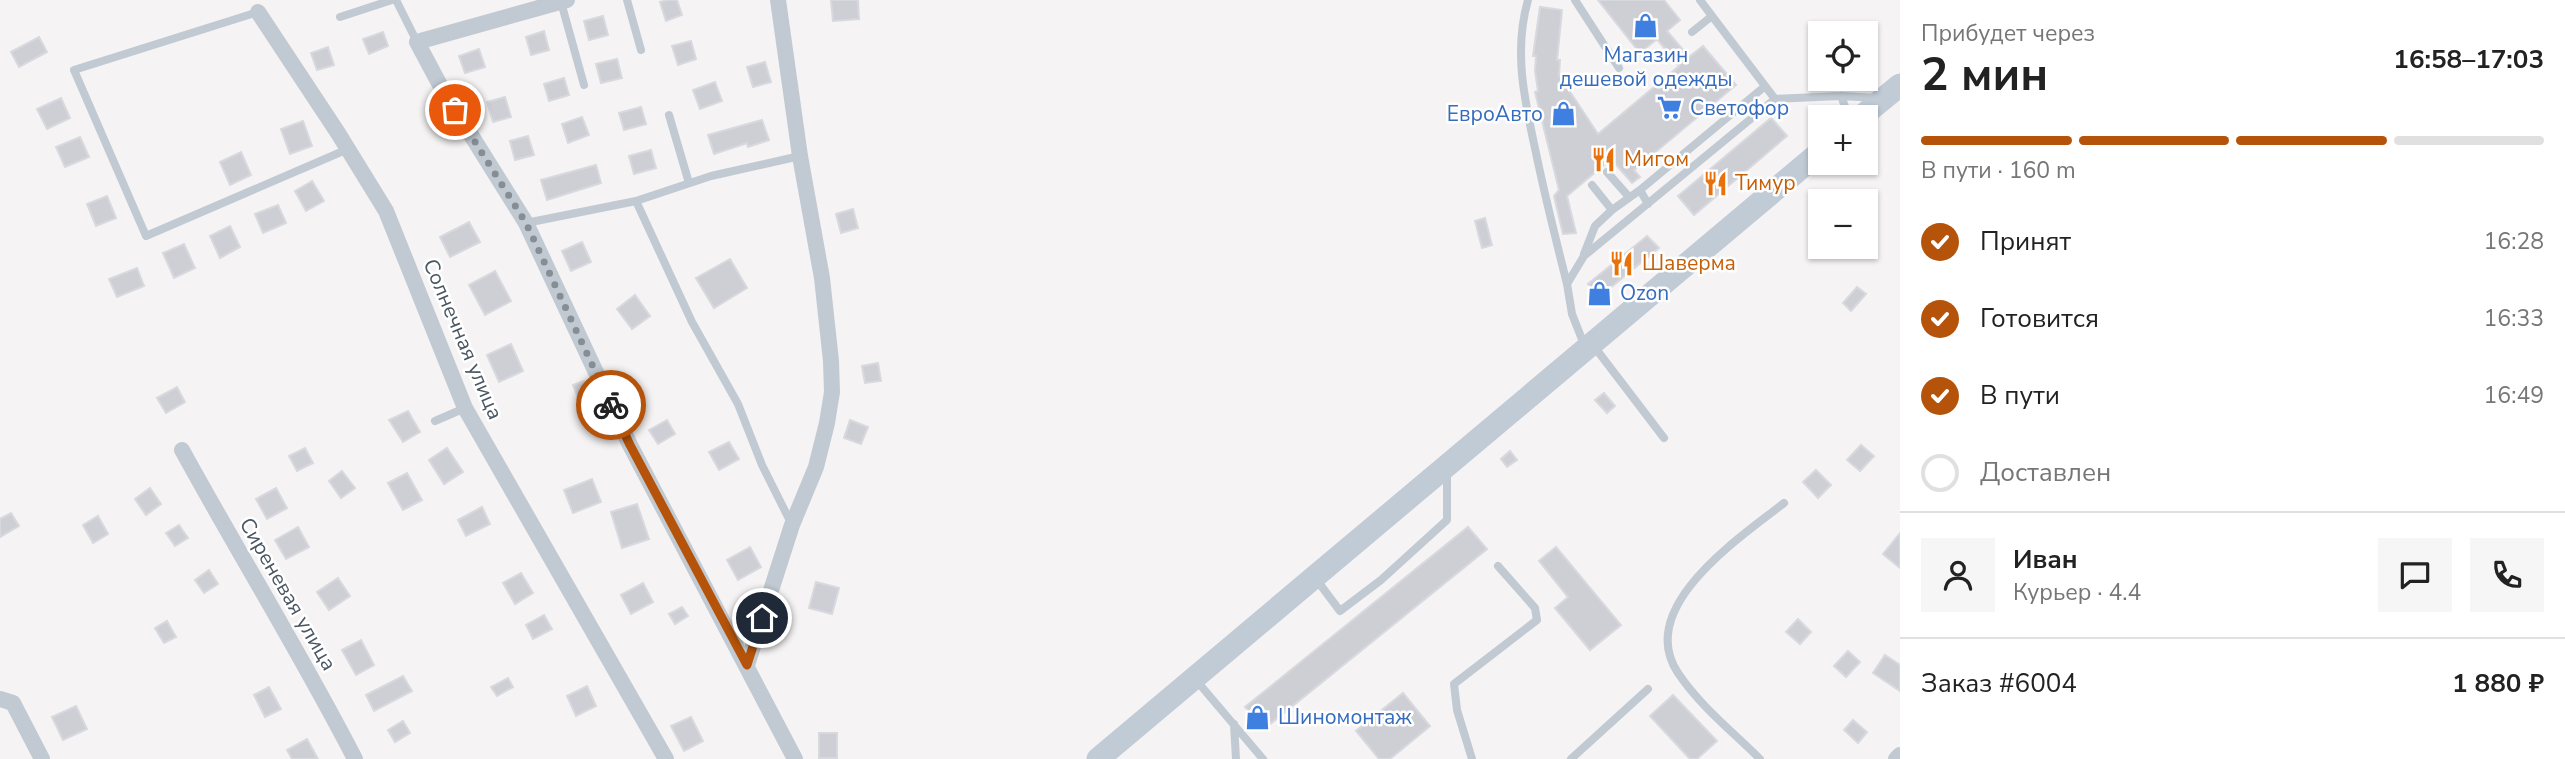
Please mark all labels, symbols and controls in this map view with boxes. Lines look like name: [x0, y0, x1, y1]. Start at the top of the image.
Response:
shop icon: Магазин дешевой одежды: [1632, 12, 1660, 40]
text: Прибудет через: [1921, 18, 2095, 49]
map controls: [1808, 21, 1878, 259]
button: locate: [1808, 21, 1878, 91]
place label: Магазин дешевой одежды: [1560, 41, 1732, 93]
text: 16:58–17:03: [2393, 42, 2544, 77]
text: 2 мин: [1921, 43, 2048, 106]
pin: [425, 80, 485, 140]
icon: bag: [436, 91, 474, 129]
supermarket icon: Светофор: [1656, 94, 1684, 122]
place label: Светофор: [1690, 94, 1789, 122]
place label: ЕвроАвто: [1447, 100, 1543, 128]
shop icon: ЕвроАвто: [1549, 100, 1577, 128]
button: +: [1808, 105, 1878, 175]
restaurant icon: Мигом: [1590, 145, 1618, 173]
place label: Мигом: [1624, 145, 1689, 173]
text: В пути · 160 m: [1921, 155, 2076, 186]
restaurant icon: Тимур: [1701, 169, 1729, 197]
place label: Тимур: [1735, 169, 1796, 197]
button: −: [1808, 189, 1878, 259]
icon: check: [1921, 223, 1959, 261]
text: Принят: [1980, 224, 2071, 259]
text: 16:28: [2484, 226, 2544, 257]
restaurant icon: Шаверма: [1608, 249, 1636, 277]
place label: Шаверма: [1642, 249, 1736, 277]
street label: Солнечная улица: [417, 254, 509, 424]
shop icon: Ozon: [1586, 279, 1614, 307]
place label: Ozon: [1620, 279, 1669, 307]
icon: check: [1921, 300, 1959, 338]
text: Готовится: [1980, 301, 2099, 336]
text: 16:33: [2484, 303, 2544, 334]
courier: [576, 370, 646, 440]
icon: check: [1921, 377, 1959, 415]
text: В пути: [1980, 378, 2060, 413]
text: 16:49: [2484, 380, 2544, 411]
icon: bike: [592, 386, 630, 424]
text: Доставлен: [1980, 455, 2111, 490]
street label: Сиреневая улица: [233, 513, 343, 675]
button: person: [1921, 538, 1995, 612]
button: chat: [2378, 538, 2452, 612]
button: phone: [2470, 538, 2544, 612]
text: Иван: [2013, 542, 2078, 577]
text: Курьер · 4.4: [2013, 577, 2141, 608]
pin: [732, 588, 792, 648]
icon: home: [743, 599, 781, 637]
text: Заказ #6004: [1921, 666, 2077, 701]
text: 1 880 ₽: [2452, 666, 2544, 701]
shop icon: Шиномонтаж: [1244, 703, 1272, 731]
place label: Шиномонтаж: [1278, 703, 1412, 731]

